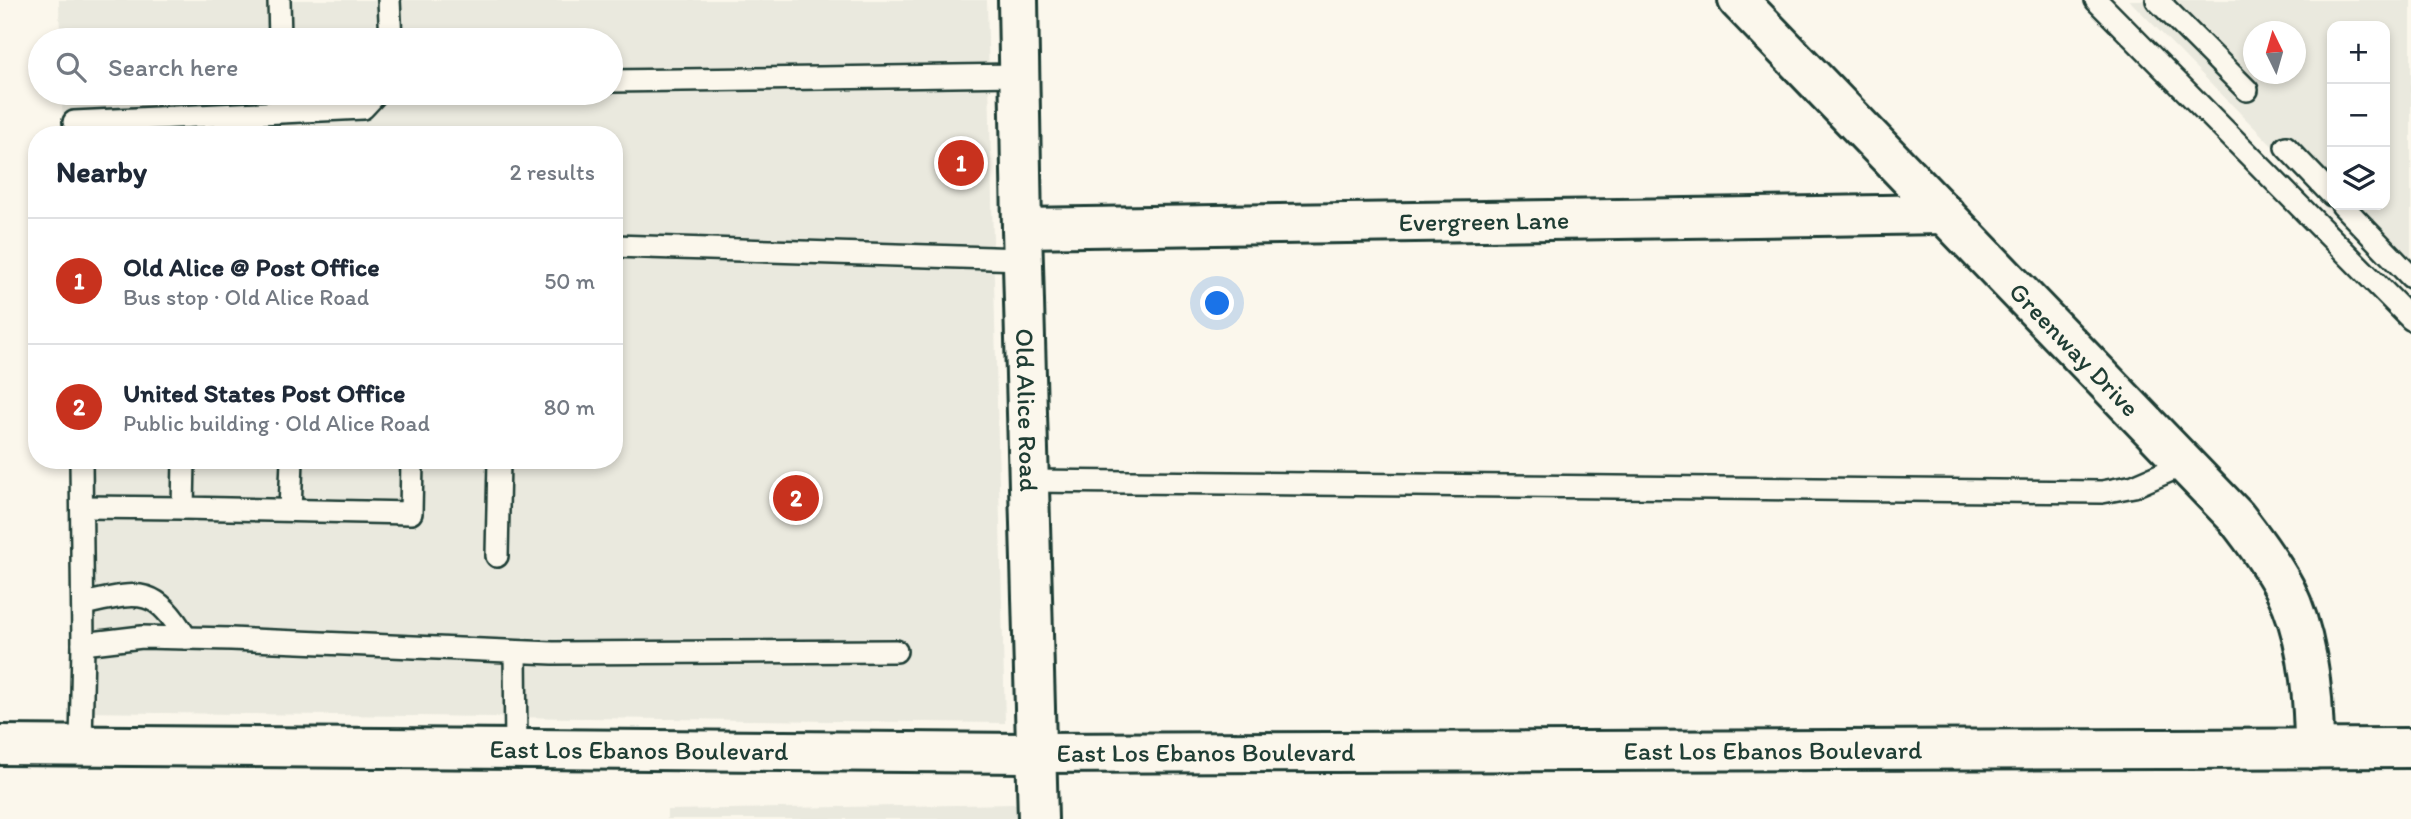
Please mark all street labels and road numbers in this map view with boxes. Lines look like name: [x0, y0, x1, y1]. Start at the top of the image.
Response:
street label: Evergreen Lane: [1398, 204, 1569, 238]
street label: Greenway Drive: [2002, 275, 2146, 423]
street label: Old Alice Road: [1009, 328, 1045, 492]
street label: East Los Ebanos Boulevard: [489, 733, 789, 767]
street label: East Los Ebanos Boulevard: [1623, 734, 1923, 767]
street label: East Los Ebanos Boulevard: [1056, 736, 1356, 769]

